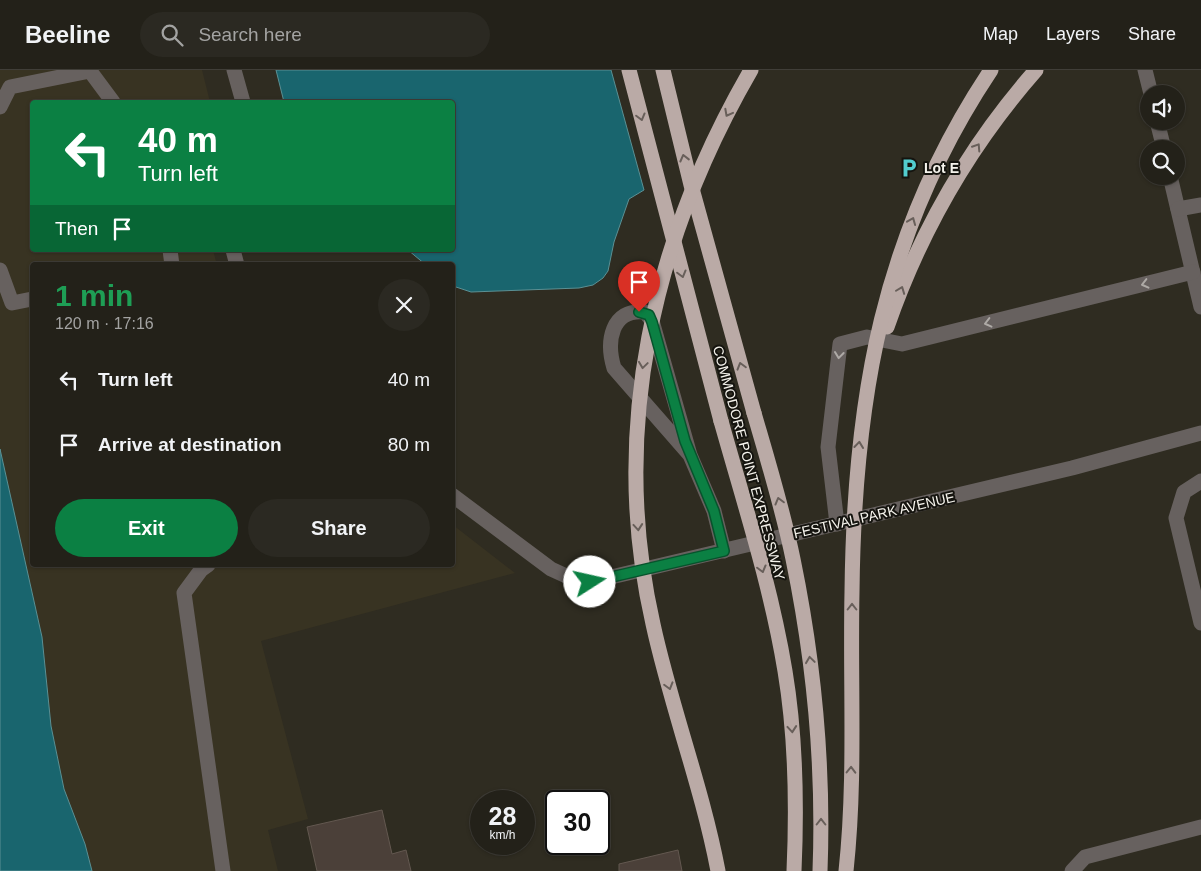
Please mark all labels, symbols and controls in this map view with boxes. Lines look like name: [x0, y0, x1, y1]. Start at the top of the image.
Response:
search box: [140, 12, 490, 57]
text: Beeline: [25, 21, 110, 48]
icon: search: [158, 21, 186, 49]
text: Search here: [198, 24, 302, 45]
text: Map: [983, 24, 1018, 44]
text: Layers: [1046, 24, 1100, 44]
text: Share: [1128, 24, 1176, 44]
map controls: [1140, 85, 1185, 185]
button: sound: [1140, 85, 1185, 130]
one-way arrow: [724, 107, 734, 116]
one-way arrow: [635, 113, 646, 122]
icon: left: [55, 120, 120, 185]
text: 40 m: [138, 120, 218, 159]
button: search: [1140, 140, 1185, 185]
one-way arrow: [971, 143, 980, 152]
one-way arrow: [679, 154, 690, 163]
parking icon: Lot E: [898, 157, 920, 179]
place label: Lot E: [924, 160, 959, 176]
text: Turn left: [138, 161, 218, 186]
icon: arrive: [108, 215, 136, 243]
one-way arrow: [906, 217, 917, 226]
text: Then: [55, 218, 98, 239]
pin: [618, 261, 660, 312]
icon: arrive: [625, 268, 653, 296]
one-way arrow: [676, 270, 687, 279]
one-way arrow: [1141, 278, 1150, 289]
text: 1 min: [55, 279, 133, 312]
button: close: [378, 279, 430, 331]
one-way arrow: [895, 286, 906, 295]
text: 120 m · 17:16: [55, 315, 154, 332]
one-way arrow: [983, 317, 992, 328]
street label: COMMODORE POINT EXPRESSWAY: [710, 344, 788, 583]
one-way arrow: [834, 351, 845, 359]
one-way arrow: [638, 361, 649, 369]
one-way arrow: [736, 361, 747, 370]
icon: left: [55, 366, 83, 394]
text: Turn left: [98, 369, 173, 390]
text: 40 m: [388, 369, 430, 390]
icon: arrive: [55, 431, 83, 459]
text: Arrive at destination: [98, 434, 282, 455]
text: 80 m: [388, 434, 430, 455]
one-way arrow: [853, 441, 864, 449]
street label: FESTIVAL PARK AVENUE: [792, 489, 956, 541]
one-way arrow: [774, 497, 784, 505]
button: Exit: [55, 499, 238, 557]
button: Share: [248, 499, 430, 557]
one-way arrow: [632, 523, 643, 531]
position arrow: [563, 555, 615, 607]
one-way arrow: [756, 565, 766, 573]
one-way arrow: [847, 603, 857, 611]
one-way arrow: [805, 656, 816, 664]
one-way arrow: [663, 682, 673, 690]
one-way arrow: [786, 725, 797, 733]
one-way arrow: [846, 766, 856, 774]
speed limit sign: 30: [545, 790, 610, 855]
text: 28: [489, 802, 516, 830]
one-way arrow: [816, 818, 826, 826]
text: km/h: [489, 828, 516, 842]

